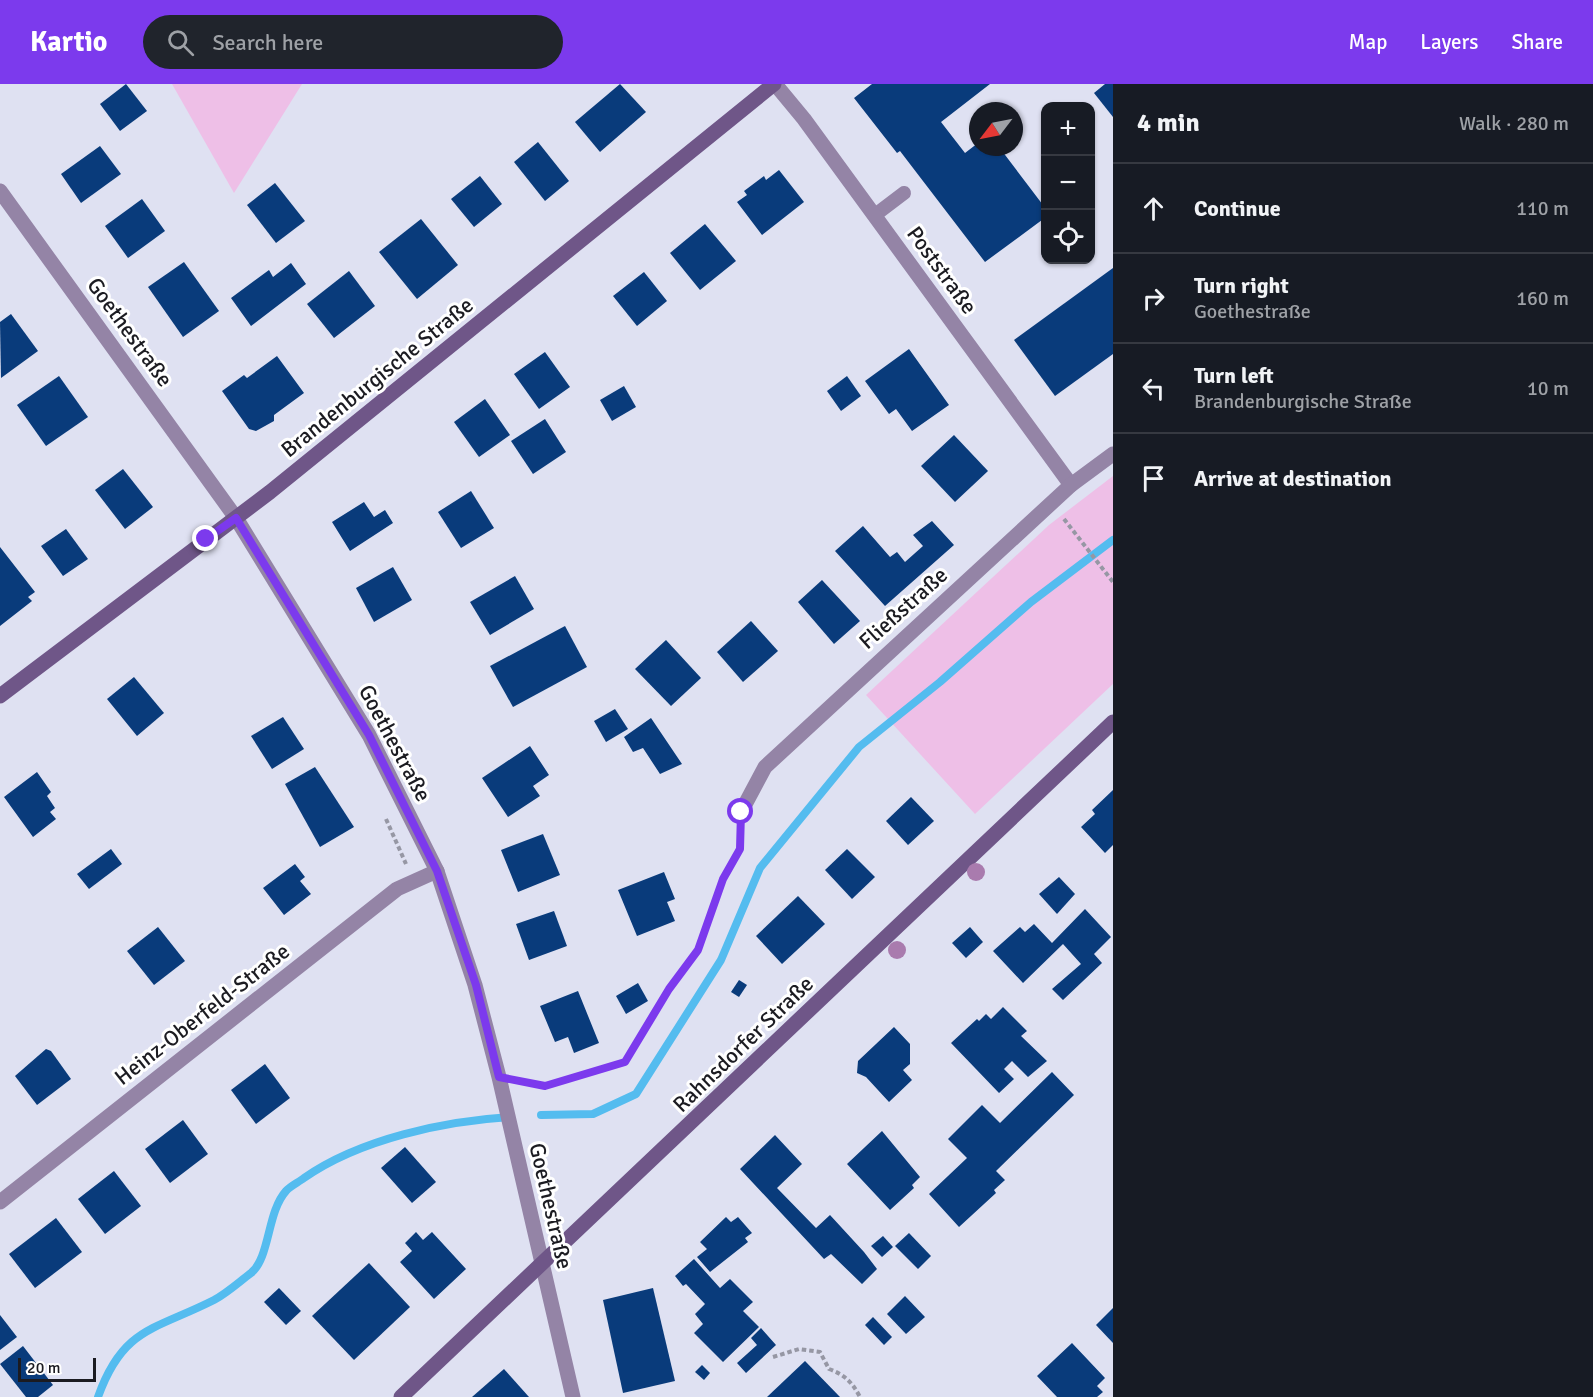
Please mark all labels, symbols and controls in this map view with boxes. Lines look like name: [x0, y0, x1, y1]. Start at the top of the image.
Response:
search box: [143, 15, 563, 69]
text: Kartio: [30, 25, 107, 59]
icon: search: [164, 26, 197, 59]
text: Search here: [212, 29, 323, 56]
text: Map: [1349, 29, 1387, 55]
text: Layers: [1420, 29, 1478, 55]
text: Share: [1511, 29, 1563, 55]
north arrow: [969, 102, 1023, 156]
map controls: [1041, 102, 1095, 264]
button: +: [1041, 102, 1095, 156]
text: 4 min: [1137, 107, 1200, 139]
text: Walk · 280 m: [1459, 111, 1569, 136]
button: −: [1041, 156, 1095, 210]
icon: ahead: [1137, 192, 1170, 225]
text: Continue: [1194, 195, 1281, 222]
text: 110 m: [1516, 196, 1569, 221]
button: locate: [1041, 210, 1095, 264]
street label: Poststraße: [901, 221, 983, 319]
street label: Goethestraße: [81, 272, 179, 392]
text: Turn right: [1194, 272, 1289, 299]
icon: right: [1137, 282, 1170, 315]
text: 160 m: [1516, 286, 1569, 311]
street label: Brandenburgische Straße: [275, 291, 479, 463]
text: Goethestraße: [1194, 299, 1311, 324]
text: Turn left: [1194, 362, 1274, 389]
icon: left: [1137, 372, 1170, 405]
text: 10 m: [1527, 376, 1569, 401]
text: Brandenburgische Straße: [1194, 389, 1412, 414]
icon: arrive: [1137, 462, 1170, 495]
text: Arrive at destination: [1194, 465, 1391, 492]
route end: [192, 525, 218, 551]
street label: Fließstraße: [853, 561, 953, 655]
street label: Goethestraße: [353, 680, 437, 806]
route start: [727, 798, 753, 824]
street label: Heinz-Oberfeld-Straße: [109, 937, 295, 1091]
street label: Rahnsdorfer Straße: [667, 970, 819, 1118]
street label: Goethestraße: [523, 1140, 579, 1272]
scale bar: [18, 1355, 96, 1382]
text: 20 m: [27, 1358, 61, 1378]

